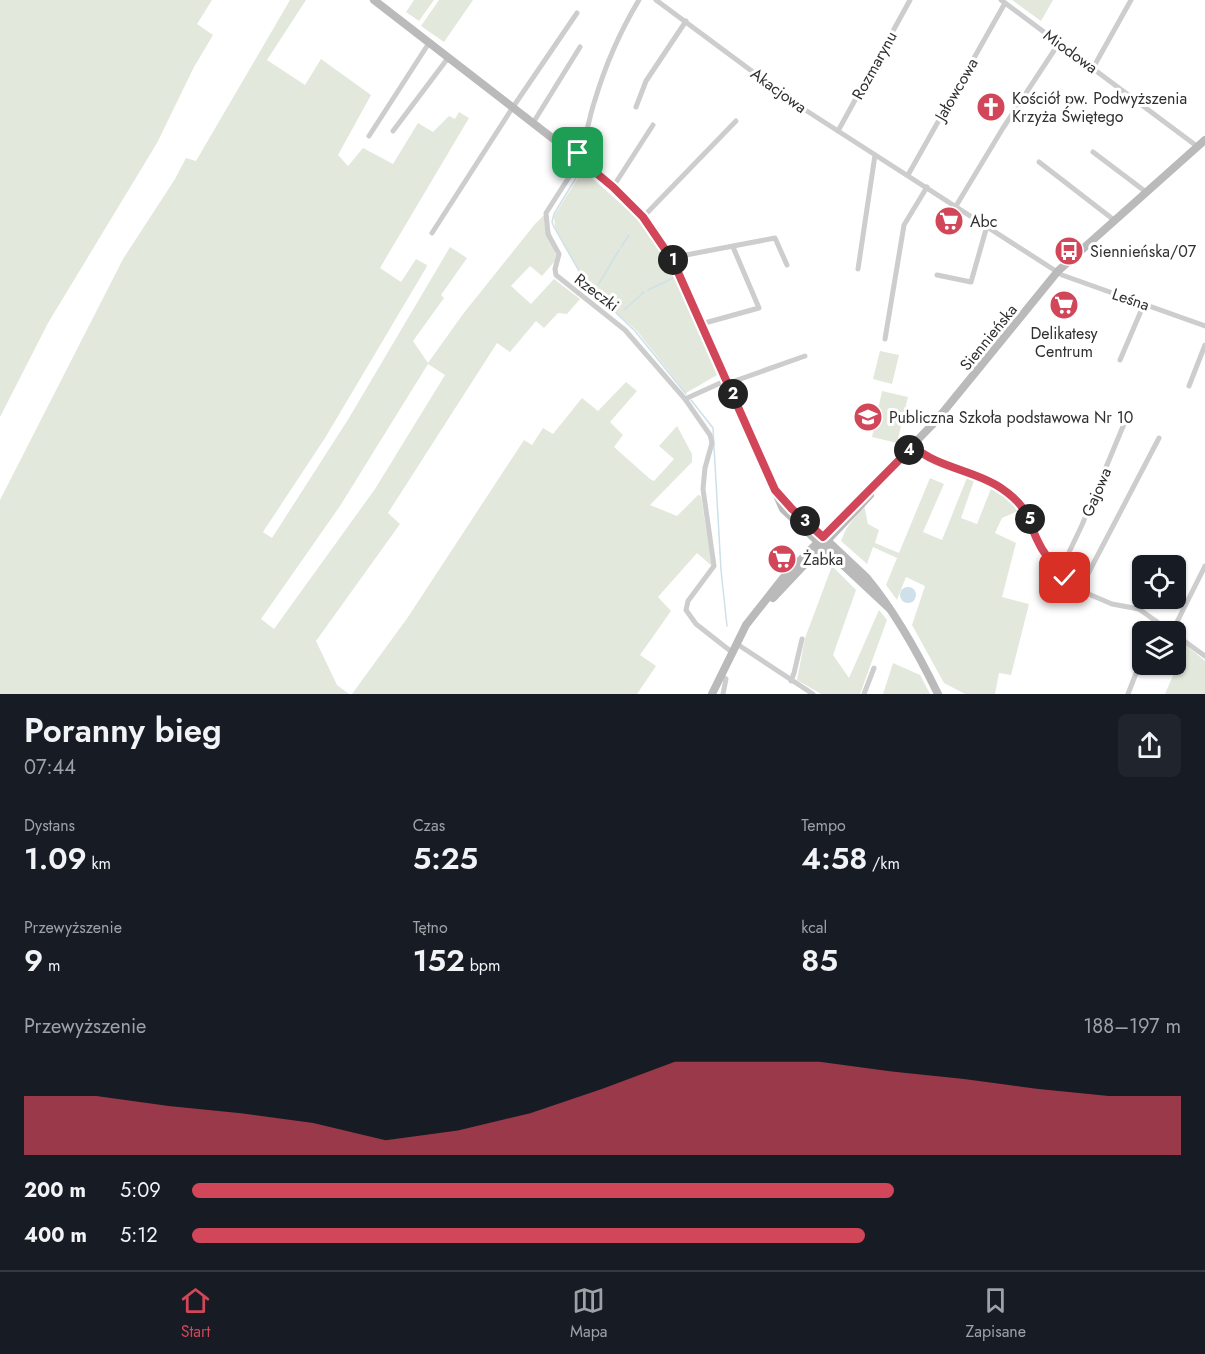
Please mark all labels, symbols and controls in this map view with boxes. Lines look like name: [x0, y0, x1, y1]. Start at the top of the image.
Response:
street label: Miodowa: [1039, 24, 1103, 79]
street label: Rozmarynu: [846, 27, 903, 104]
street label: Jałowcowa: [928, 54, 984, 127]
street label: Akacjowa: [746, 62, 811, 119]
place label: Kościół pw. Podwyższenia Krzyża Świętego: [1012, 87, 1187, 128]
church icon: Kościół pw. Podwyższenia Krzyża Świętego: [975, 91, 1007, 123]
pin: [552, 127, 603, 178]
icon: arrive: [561, 136, 594, 169]
supermarket icon: Abc: [933, 205, 965, 237]
place label: Abc: [970, 210, 997, 233]
bus stop icon: Siennieńska/07: [1053, 235, 1085, 267]
place label: Siennieńska/07: [1090, 240, 1197, 263]
pin: 1: [658, 245, 688, 275]
text: 1: [669, 248, 677, 271]
street label: Rzeczki: [570, 268, 624, 317]
street label: Leśna: [1109, 282, 1153, 317]
supermarket icon: Delikatesy Centrum: [1048, 289, 1080, 321]
street label: Siennieńska: [954, 299, 1022, 376]
place label: Delikatesy Centrum: [1030, 322, 1099, 363]
pin: 2: [718, 379, 748, 409]
text: 2: [728, 382, 738, 405]
school or university icon: Publiczna Szkoła podstawowa Nr 10: [852, 401, 884, 433]
place label: Publiczna Szkoła podstawowa Nr 10: [889, 406, 1133, 429]
pin: 4: [894, 435, 924, 465]
text: 4: [903, 438, 915, 461]
street label: Gajowa: [1076, 464, 1117, 520]
pin: 5: [1015, 504, 1045, 534]
pin: 3: [790, 506, 820, 536]
text: 5: [1025, 507, 1035, 530]
text: 3: [800, 509, 810, 532]
supermarket icon: Żabka: [766, 543, 798, 575]
place label: Żabka: [803, 548, 843, 571]
pin: [1039, 552, 1090, 603]
map controls: [1132, 555, 1186, 675]
button: locate: [1132, 555, 1186, 609]
icon: check: [1048, 561, 1081, 594]
button: layers: [1132, 621, 1186, 675]
text: Poranny bieg: [24, 707, 222, 754]
button: share: [1118, 714, 1181, 777]
text: 07:44: [24, 753, 76, 782]
text: Dystans: [24, 814, 75, 837]
text: Czas: [413, 814, 445, 837]
text: Tempo: [801, 814, 846, 837]
text: 1.09: [24, 837, 87, 880]
text: 5:25: [413, 837, 478, 880]
text: 4:58: [801, 837, 867, 880]
text: km: [87, 852, 111, 875]
text: /km: [867, 852, 900, 875]
text: Przewyższenie: [24, 916, 122, 939]
text: Tętno: [413, 916, 448, 939]
text: kcal: [801, 916, 827, 939]
text: 9: [24, 939, 43, 982]
text: 152: [413, 939, 465, 982]
text: 85: [801, 939, 838, 982]
text: m: [43, 954, 60, 977]
text: bpm: [465, 954, 500, 977]
text: Przewyższenie: [24, 1012, 146, 1041]
text: 188–197 m: [1083, 1012, 1181, 1041]
text: 200 m: [24, 1176, 86, 1205]
text: 5:09: [120, 1176, 161, 1205]
text: 400 m: [24, 1221, 87, 1250]
text: 5:12: [120, 1221, 158, 1250]
tab: Start: [179, 1284, 212, 1343]
tab: Mapa: [570, 1284, 607, 1343]
tab: Zapisane: [965, 1284, 1026, 1343]

